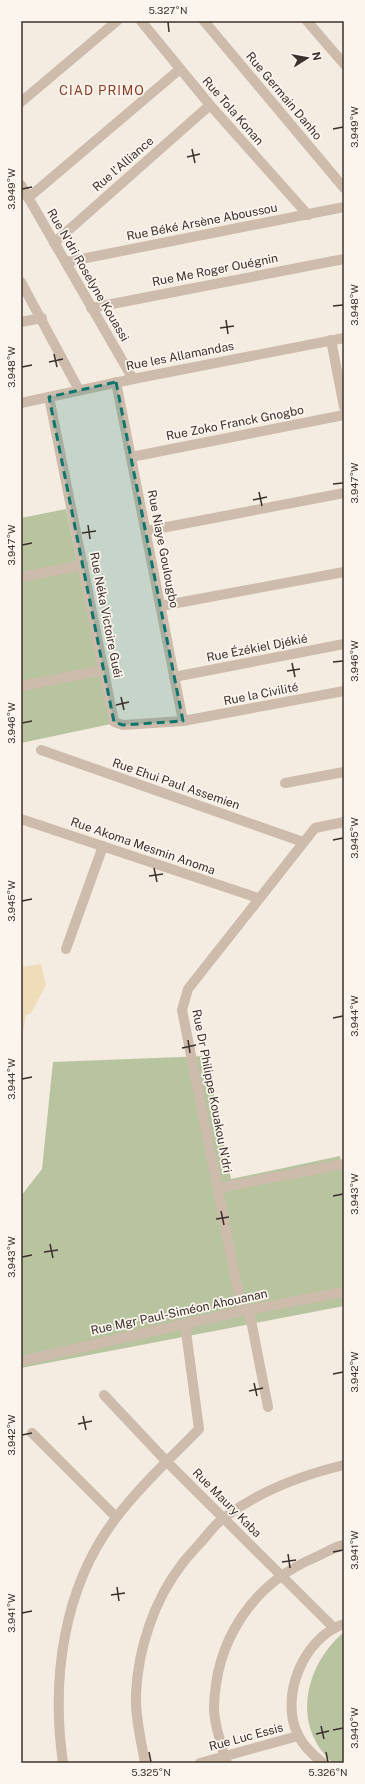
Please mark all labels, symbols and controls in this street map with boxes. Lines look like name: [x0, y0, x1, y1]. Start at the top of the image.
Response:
text: 5.327°N: [148, 4, 188, 16]
north arrow: [287, 38, 327, 78]
street label: Rue Germain Danho: [243, 49, 325, 143]
text: N: [310, 51, 324, 61]
street label: Rue Tola Konan: [200, 74, 267, 148]
district label: CIAD PRIMO: [59, 83, 145, 98]
text: 3.949°W: [348, 106, 360, 148]
street label: Rue l'Alliance: [90, 134, 156, 194]
text: 3.949°W: [5, 168, 17, 210]
street label: Rue Béké Arsène Aboussou: [125, 200, 279, 244]
street label: Rue N'dri Roselyne Kouassi: [44, 206, 132, 344]
street label: Rue Me Roger Ouégnin: [151, 251, 279, 289]
text: 3.948°W: [348, 284, 360, 326]
street label: Rue les Allamandas: [125, 339, 235, 373]
text: 3.948°W: [5, 346, 17, 388]
street label: Rue Zoko Franck Gnogbo: [165, 403, 305, 443]
text: 3.947°W: [348, 462, 360, 504]
street label: Rue Niaye Goulougbo: [145, 489, 181, 609]
text: 3.947°W: [5, 524, 17, 566]
street label: Rue Néka Victoire Guéi: [87, 551, 125, 679]
street label: Rue Ézékiel Djékié: [205, 631, 309, 665]
text: 3.946°W: [348, 640, 360, 682]
street label: Rue la Civilité: [222, 680, 300, 708]
text: 3.946°W: [5, 702, 17, 744]
street label: Rue Ehui Paul Assemien: [110, 756, 242, 812]
street label: Rue Akoma Mesmin Anoma: [69, 815, 217, 877]
text: 3.945°W: [348, 817, 360, 859]
text: 3.945°W: [5, 880, 17, 922]
text: 3.944°W: [348, 995, 360, 1037]
street label: Rue Dr Philippe Kouakou N'dri: [189, 1008, 235, 1174]
text: 3.944°W: [5, 1058, 17, 1100]
text: 3.943°W: [348, 1173, 360, 1215]
text: 3.943°W: [5, 1236, 17, 1278]
street label: Rue Mgr Paul-Siméon Ahouanan: [89, 1286, 269, 1338]
text: 3.942°W: [348, 1351, 360, 1393]
text: 3.942°W: [5, 1414, 17, 1456]
street label: Rue Maury Kaba: [190, 1466, 264, 1540]
text: 3.941°W: [348, 1530, 360, 1570]
text: 3.941°W: [5, 1593, 17, 1633]
text: 3.940°W: [348, 1707, 360, 1749]
street label: Rue Luc Essis: [207, 1720, 285, 1754]
text: 5.325°N: [131, 1766, 171, 1778]
text: 5.326°N: [308, 1766, 348, 1778]

